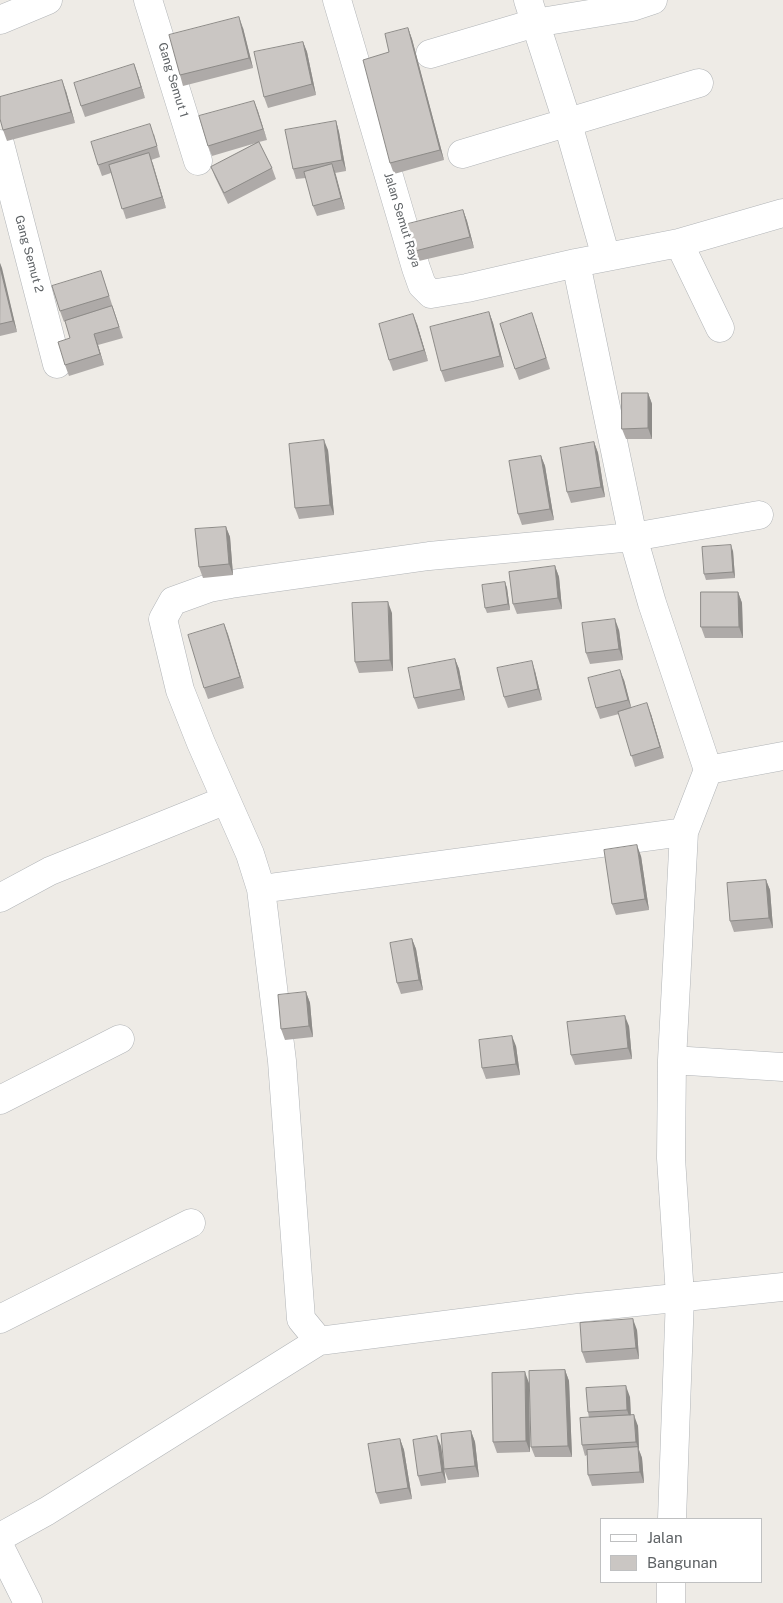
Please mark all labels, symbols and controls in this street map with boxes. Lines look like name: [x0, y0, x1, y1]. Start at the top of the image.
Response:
street label: Gang Semut 1: [155, 41, 191, 119]
street label: Jalan Semut Raya: [381, 171, 423, 269]
street label: Gang Semut 2: [12, 214, 46, 294]
legend: [600, 1518, 763, 1583]
text: Jalan: [647, 1529, 683, 1546]
text: Bangunan: [647, 1554, 718, 1571]

